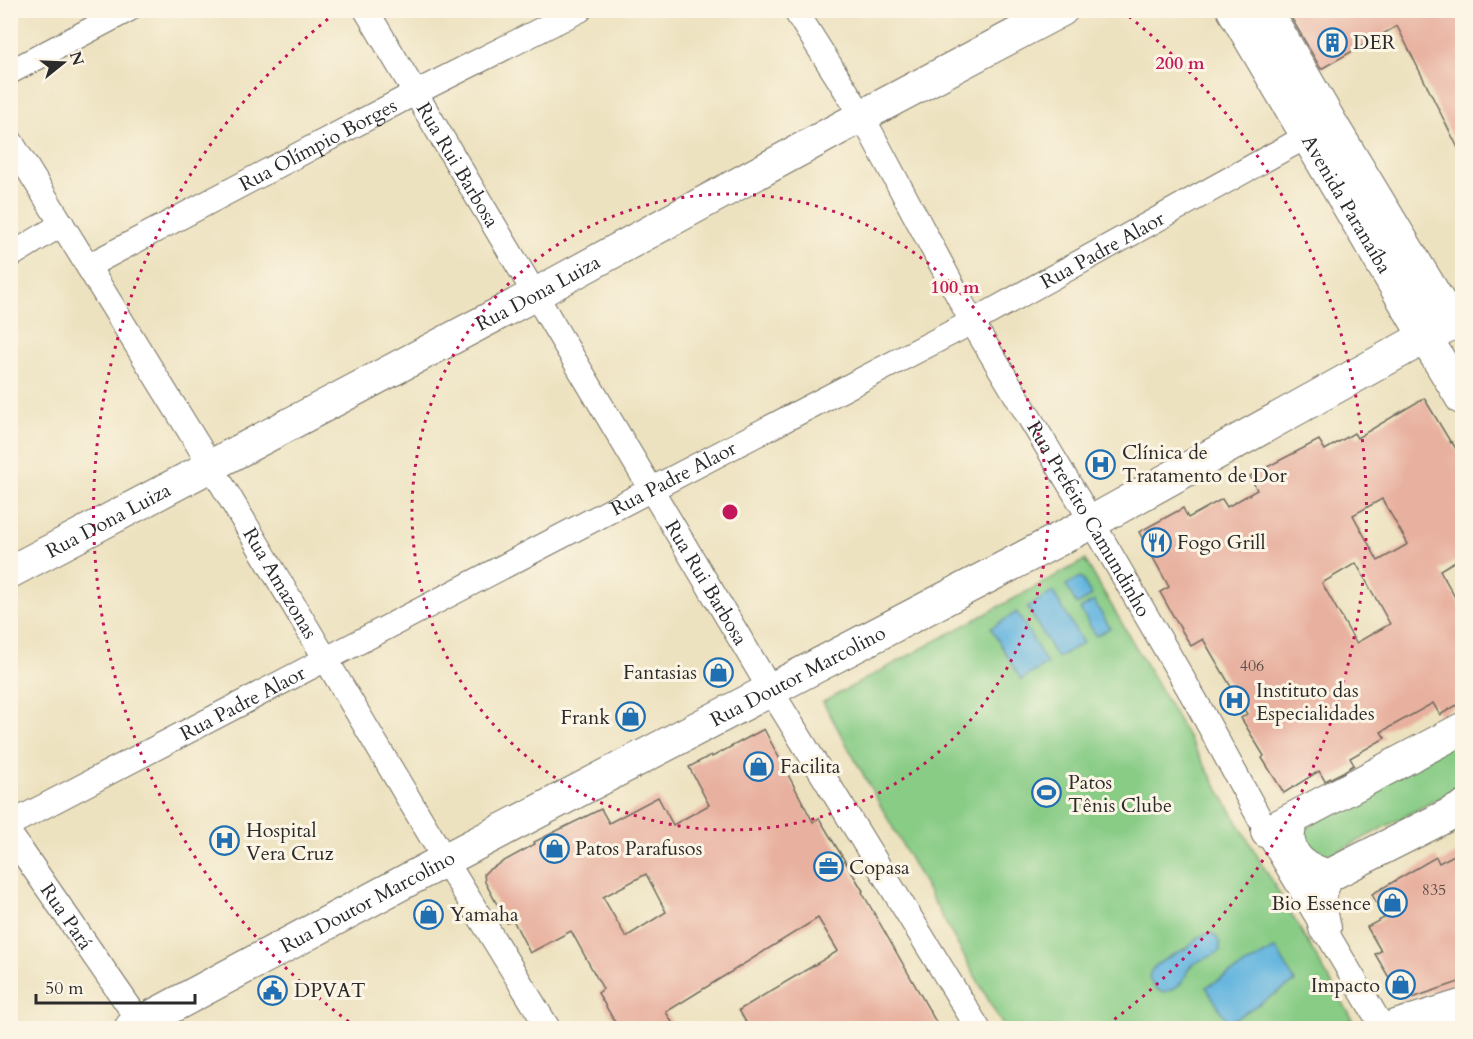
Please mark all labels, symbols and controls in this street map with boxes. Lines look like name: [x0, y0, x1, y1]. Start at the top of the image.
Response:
building icon: DER: [1316, 26, 1348, 58]
place label: DER: [1353, 29, 1396, 56]
north arrow: [33, 33, 93, 93]
text: N: [64, 49, 89, 69]
text: 200 m: [1155, 51, 1205, 76]
street label: Rua Olímpio Borges: [234, 92, 402, 198]
street label: Rua Rui Barbosa: [410, 97, 505, 233]
street label: Avenida Paranaíba: [1295, 130, 1398, 279]
street label: Rua Padre Alaor: [1036, 205, 1170, 295]
street label: Rua Dona Luiza: [471, 248, 605, 338]
text: 100 m: [930, 275, 980, 300]
street label: Rua Prefeito Camundinho: [1020, 416, 1157, 622]
street label: Rua Padre Alaor: [606, 434, 741, 522]
place label: Clínica de Tratamento de Dor: [1122, 439, 1288, 489]
hospital icon: Clínica de Tratamento de Dor: [1085, 448, 1117, 480]
street label: Rua Dona Luiza: [41, 476, 176, 565]
centre of rings: [720, 502, 740, 522]
street label: Rua Rui Barbosa: [658, 515, 754, 650]
street label: Rua Amazonas: [236, 522, 324, 644]
restaurant icon: Fogo Grill: [1140, 526, 1172, 558]
place label: Fogo Grill: [1177, 529, 1266, 556]
street label: Rua Doutor Marcolino: [705, 619, 890, 733]
house number: 406: [1240, 655, 1264, 677]
shop icon: Fantasias: [702, 656, 734, 688]
street label: Rua Padre Alaor: [175, 659, 310, 747]
place label: Fantasias: [623, 659, 697, 686]
place label: Instituto das Especialidades: [1256, 677, 1375, 727]
hospital icon: Instituto das Especialidades: [1219, 685, 1251, 717]
shop icon: Frank: [615, 701, 647, 733]
place label: Frank: [561, 704, 610, 731]
shop icon: Facilita: [743, 750, 775, 782]
place label: Facilita: [780, 753, 841, 780]
place label: Patos Tênis Clube: [1068, 769, 1172, 819]
sports icon: Patos Tênis Clube: [1031, 777, 1063, 809]
place label: Hospital Vera Cruz: [246, 817, 334, 867]
hospital icon: Hospital Vera Cruz: [209, 825, 241, 857]
shop icon: Patos Parafusos: [538, 832, 570, 864]
place label: Patos Parafusos: [575, 835, 702, 862]
street label: Rua Doutor Marcolino: [275, 844, 460, 960]
office icon: Copasa: [812, 851, 844, 883]
place label: Copasa: [849, 854, 910, 881]
street label: Rua Pará: [34, 878, 99, 956]
house number: 835: [1422, 879, 1446, 901]
shop icon: Bio Essence: [1376, 887, 1408, 919]
place label: Bio Essence: [1271, 890, 1371, 917]
shop icon: Yamaha: [413, 898, 445, 930]
place label: Yamaha: [450, 901, 519, 928]
scale bar: [36, 967, 195, 1005]
shop icon: Impacto: [1385, 969, 1417, 1001]
place label: Impacto: [1311, 972, 1380, 999]
public building icon: DPVAT: [257, 974, 289, 1006]
text: 50 m: [45, 976, 84, 1001]
place label: DPVAT: [294, 977, 366, 1004]

